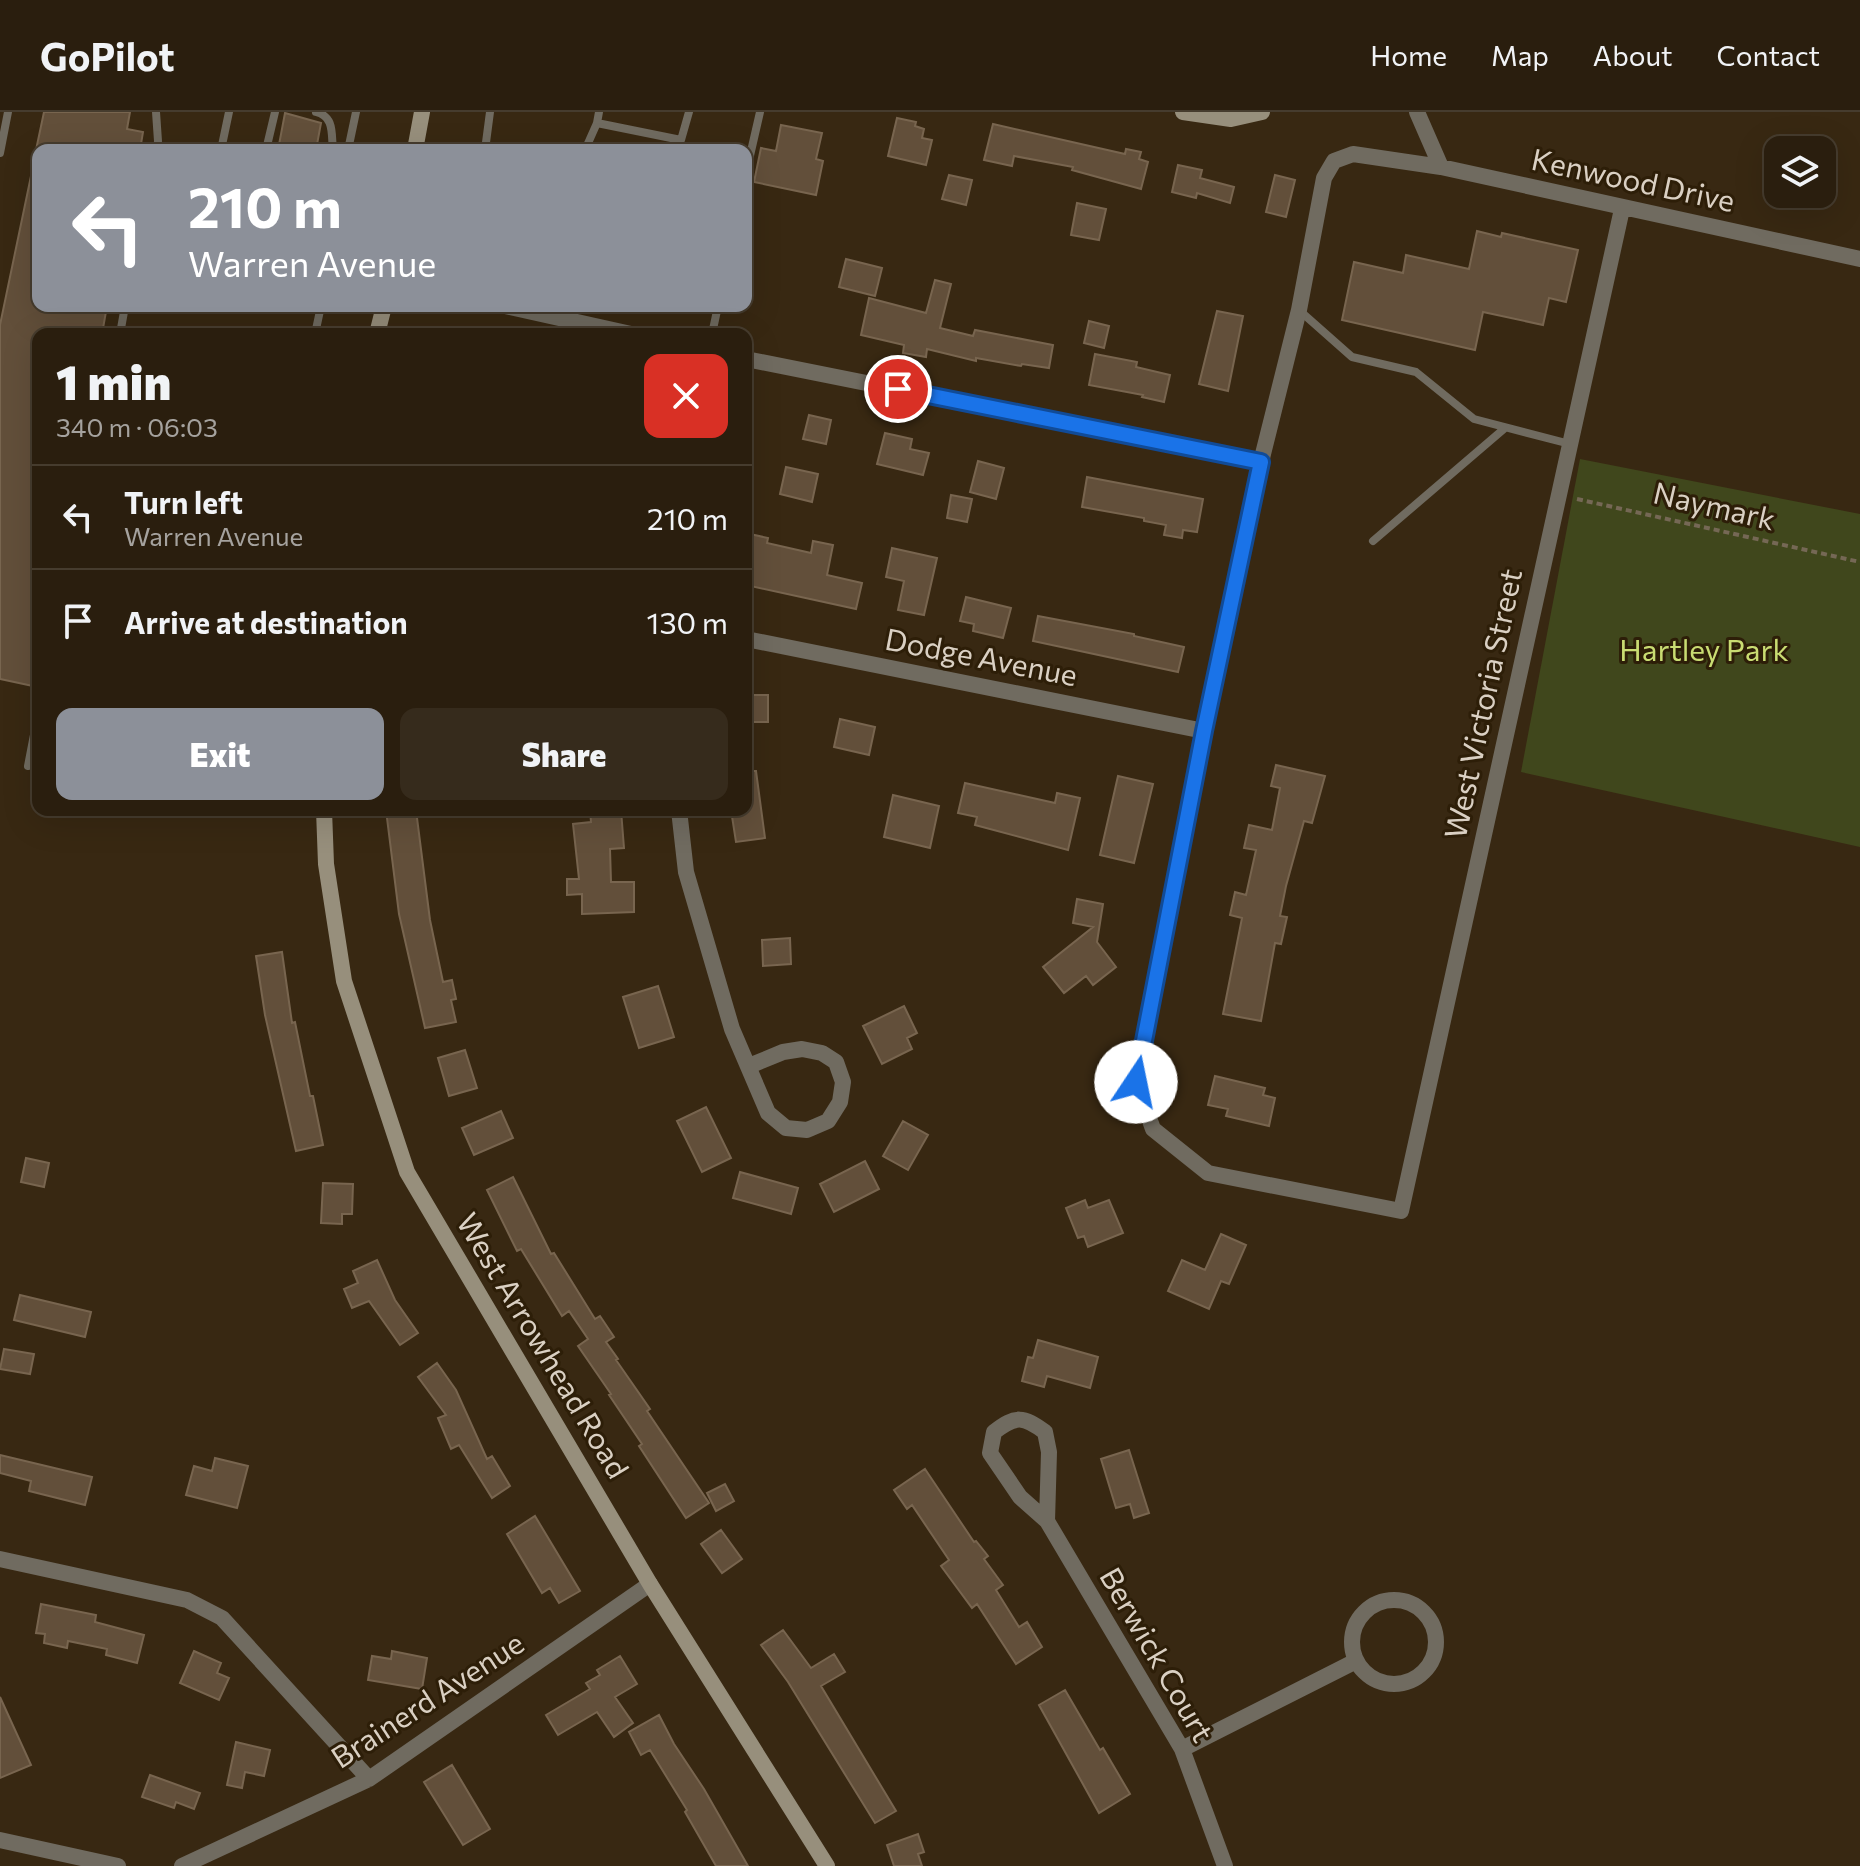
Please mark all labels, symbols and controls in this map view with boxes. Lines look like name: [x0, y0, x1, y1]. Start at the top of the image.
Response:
text: GoPilot: [40, 32, 175, 79]
text: Home: [1370, 38, 1447, 72]
text: Map: [1491, 38, 1549, 72]
text: About: [1593, 38, 1673, 72]
text: Contact: [1717, 38, 1820, 72]
map controls: [1764, 136, 1836, 208]
button: layers: [1764, 136, 1836, 208]
street label: Kenwood Drive: [1529, 139, 1738, 218]
text: 210 m: [188, 171, 342, 240]
icon: left: [56, 176, 160, 280]
text: Warren Avenue: [188, 240, 436, 284]
text: 1 min: [56, 351, 171, 410]
button: close: [644, 354, 728, 438]
pin: [864, 355, 932, 423]
icon: arrive: [876, 367, 920, 411]
text: 340 m · 06:03: [56, 411, 218, 442]
street label: Naymark: [1650, 473, 1779, 536]
text: Turn left: [124, 483, 243, 520]
icon: left: [56, 495, 100, 539]
text: 210 m: [647, 499, 728, 536]
text: Warren Avenue: [124, 520, 303, 551]
street label: West Victoria Street: [1435, 565, 1528, 842]
icon: arrive: [56, 599, 100, 643]
text: Arrive at destination: [124, 603, 408, 640]
text: 130 m: [647, 603, 728, 640]
street label: Dodge Avenue: [882, 619, 1081, 692]
park label: Hartley Park: [1619, 630, 1789, 667]
button: Exit: [56, 708, 384, 800]
button: Share: [400, 708, 728, 800]
position arrow: [1094, 1040, 1178, 1124]
street label: West Arrowhead Road: [450, 1205, 638, 1484]
street label: Berwick Court: [1093, 1560, 1223, 1748]
street label: Brainerd Avenue: [323, 1623, 530, 1775]

